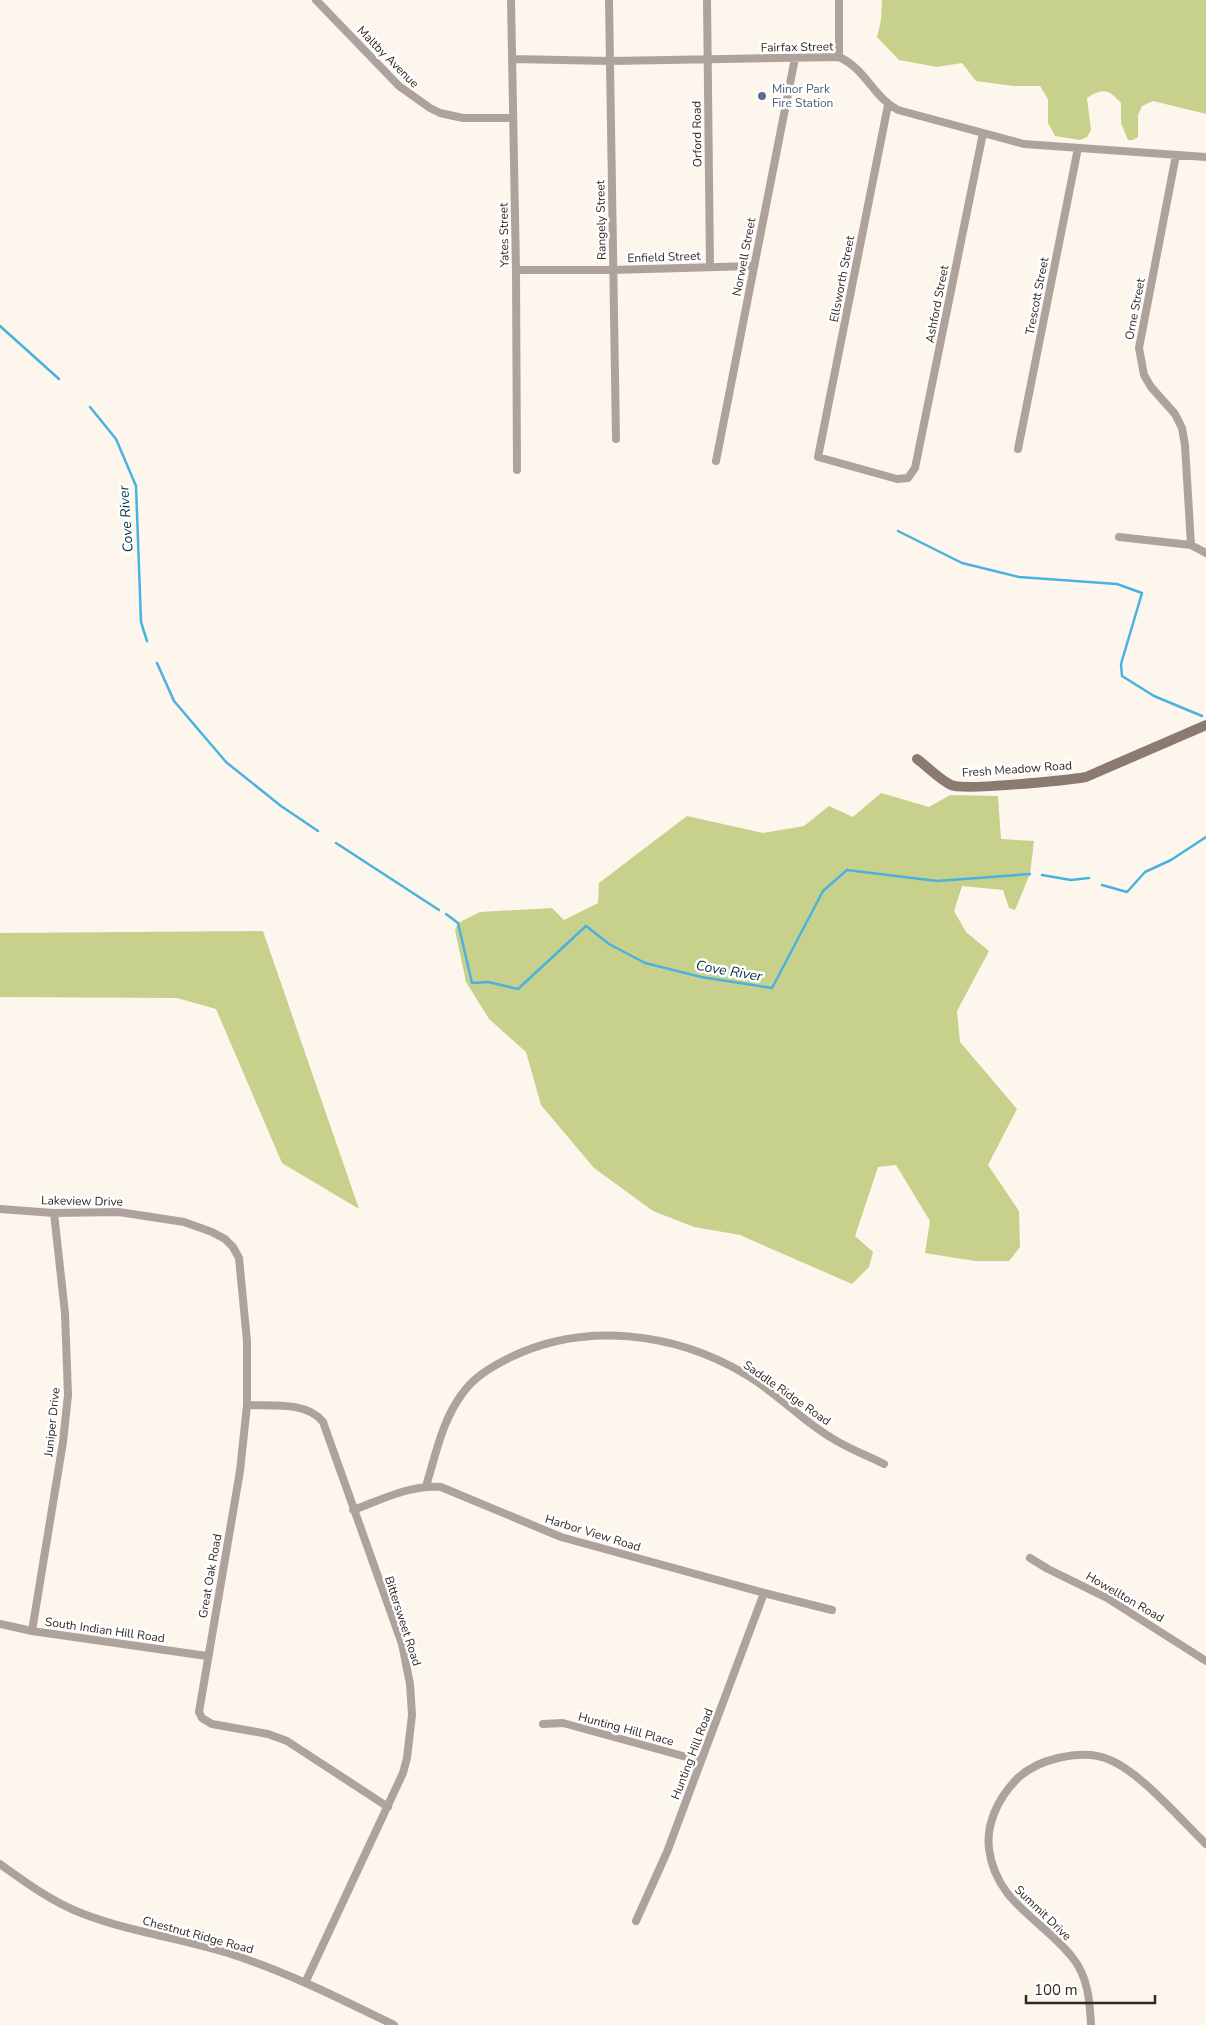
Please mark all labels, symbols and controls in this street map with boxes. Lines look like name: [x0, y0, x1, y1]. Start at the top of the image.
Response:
street label: Maltby Avenue: [354, 23, 422, 91]
street label: Fairfax Street: [761, 38, 834, 56]
place label: Minor Park Fire Station: [772, 81, 833, 111]
marker: Minor Park Fire Station: [756, 90, 768, 102]
street label: Orford Road: [688, 101, 706, 167]
street label: Rangely Street: [592, 179, 610, 260]
street label: Yates Street: [495, 202, 513, 268]
street label: Norwell Street: [729, 216, 760, 298]
street label: Ellsworth Street: [826, 234, 858, 324]
street label: Enfield Street: [627, 248, 702, 266]
street label: Trescott Street: [1022, 255, 1053, 336]
street label: Ashford Street: [922, 263, 953, 344]
street label: Orne Street: [1121, 276, 1149, 341]
water label: Cove River: [114, 484, 138, 553]
street label: Fresh Meadow Road: [961, 757, 1073, 781]
water label: Cove River: [694, 956, 765, 986]
street label: Lakeview Drive: [41, 1192, 123, 1210]
street label: Saddle Ridge Road: [740, 1357, 834, 1429]
street label: Juniper Drive: [40, 1387, 64, 1458]
street label: Harbor View Road: [543, 1511, 643, 1555]
street label: Great Oak Road: [195, 1532, 225, 1620]
street label: Howellton Road: [1083, 1568, 1167, 1626]
street label: Bittersweet Road: [381, 1574, 425, 1668]
street label: South Indian Hill Road: [44, 1614, 166, 1646]
street label: Hunting Hill Road: [667, 1706, 717, 1802]
street label: Hunting Hill Place: [577, 1709, 675, 1749]
street label: Summit Drive: [1011, 1882, 1075, 1944]
street label: Chestnut Ridge Road: [141, 1912, 255, 1958]
scale bar: [1026, 1972, 1155, 2004]
text: 100 m: [1034, 1980, 1078, 2000]

